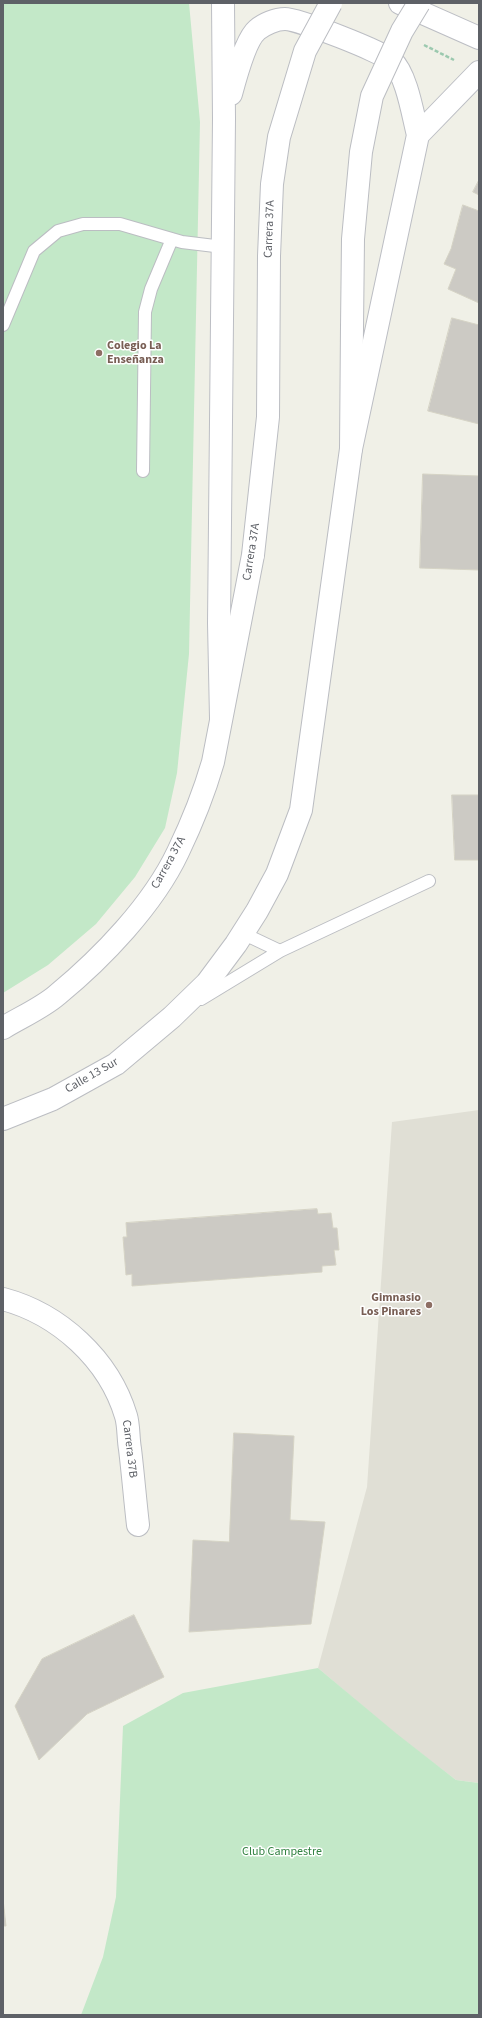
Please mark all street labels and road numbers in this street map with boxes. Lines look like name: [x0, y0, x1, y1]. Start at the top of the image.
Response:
street label: Carrera 37A: [262, 200, 278, 258]
street label: Carrera 37A: [240, 522, 264, 582]
street label: Carrera 37A: [149, 834, 189, 892]
street label: Calle 13 Sur: [63, 1055, 121, 1097]
street label: Carrera 37B: [118, 1419, 140, 1479]

